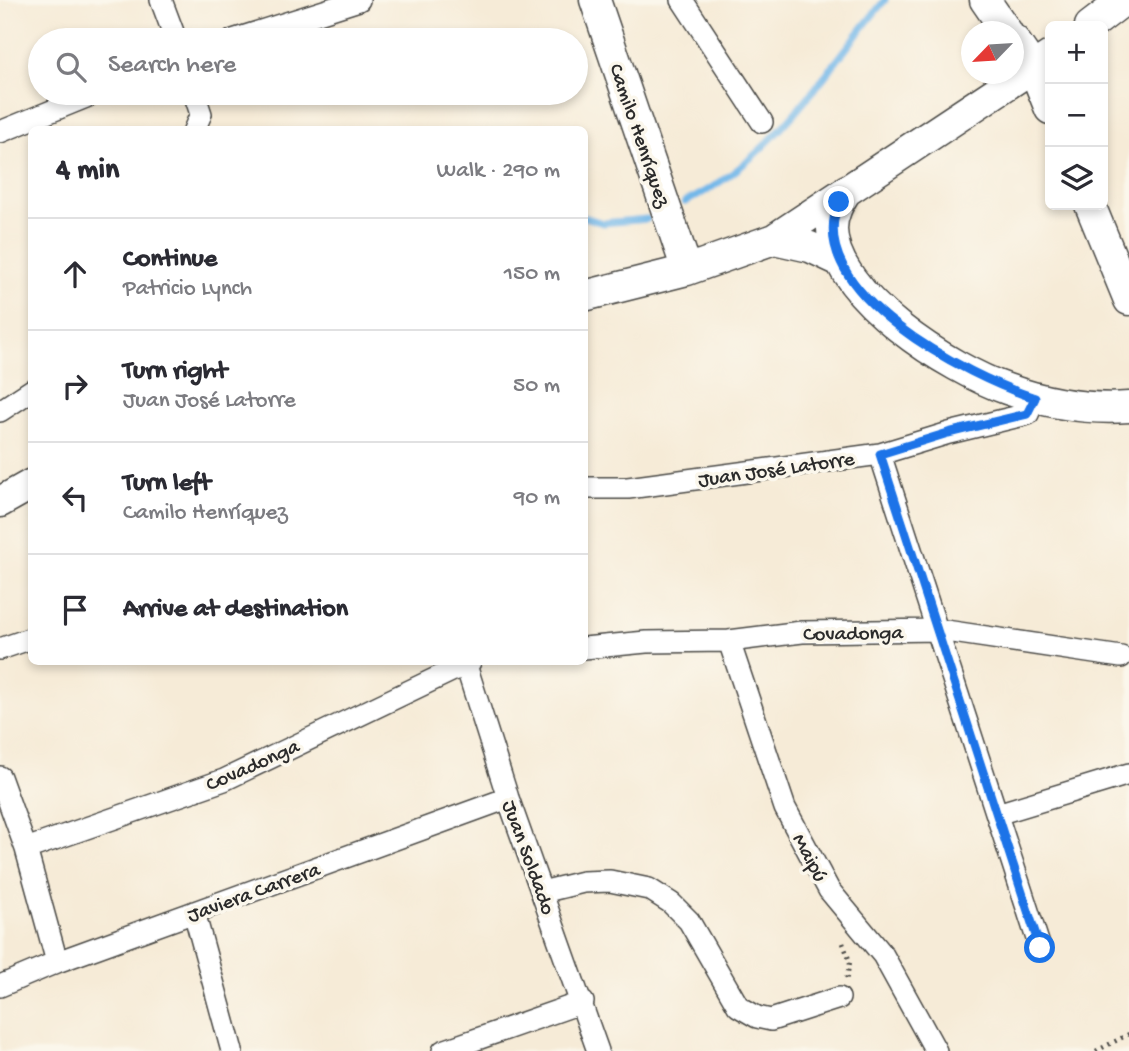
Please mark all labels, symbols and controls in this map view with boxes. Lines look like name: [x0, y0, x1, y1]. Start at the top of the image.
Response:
north arrow: [961, 21, 1024, 84]
map controls: [1045, 21, 1108, 210]
button: +: [1045, 21, 1108, 84]
search box: [28, 28, 588, 105]
icon: search: [52, 48, 90, 86]
text: Search here: [108, 51, 236, 82]
street label: Camilo Henríquez: [601, 61, 674, 212]
button: −: [1045, 84, 1108, 147]
button: layers: [1045, 147, 1108, 210]
text: 4 min: [56, 154, 119, 189]
text: Walk · 290 m: [437, 158, 560, 185]
route end: [823, 186, 854, 217]
text: Continue: [123, 245, 217, 276]
icon: ahead: [56, 255, 94, 293]
text: 150 m: [504, 261, 560, 288]
text: Patricio Lynch: [123, 276, 252, 303]
text: Turn right: [123, 357, 227, 388]
icon: right: [56, 367, 94, 405]
text: 50 m: [513, 373, 560, 400]
text: Juan José Latorre: [123, 388, 296, 415]
street label: Juan José Latorre: [697, 448, 857, 495]
text: Turn left: [123, 469, 211, 500]
icon: left: [56, 479, 94, 517]
text: 90 m: [514, 485, 560, 512]
text: Camilo Henríquez: [123, 500, 288, 527]
icon: arrive: [56, 591, 94, 629]
text: Arrive at destination: [123, 595, 348, 626]
street label: Covadonga: [803, 622, 905, 649]
street label: Covadonga: [203, 735, 305, 799]
street label: Juan Soldado: [494, 798, 559, 919]
street label: Maipú: [785, 830, 831, 887]
street label: Javiera Carrera: [184, 858, 325, 930]
route start: [1024, 932, 1055, 963]

